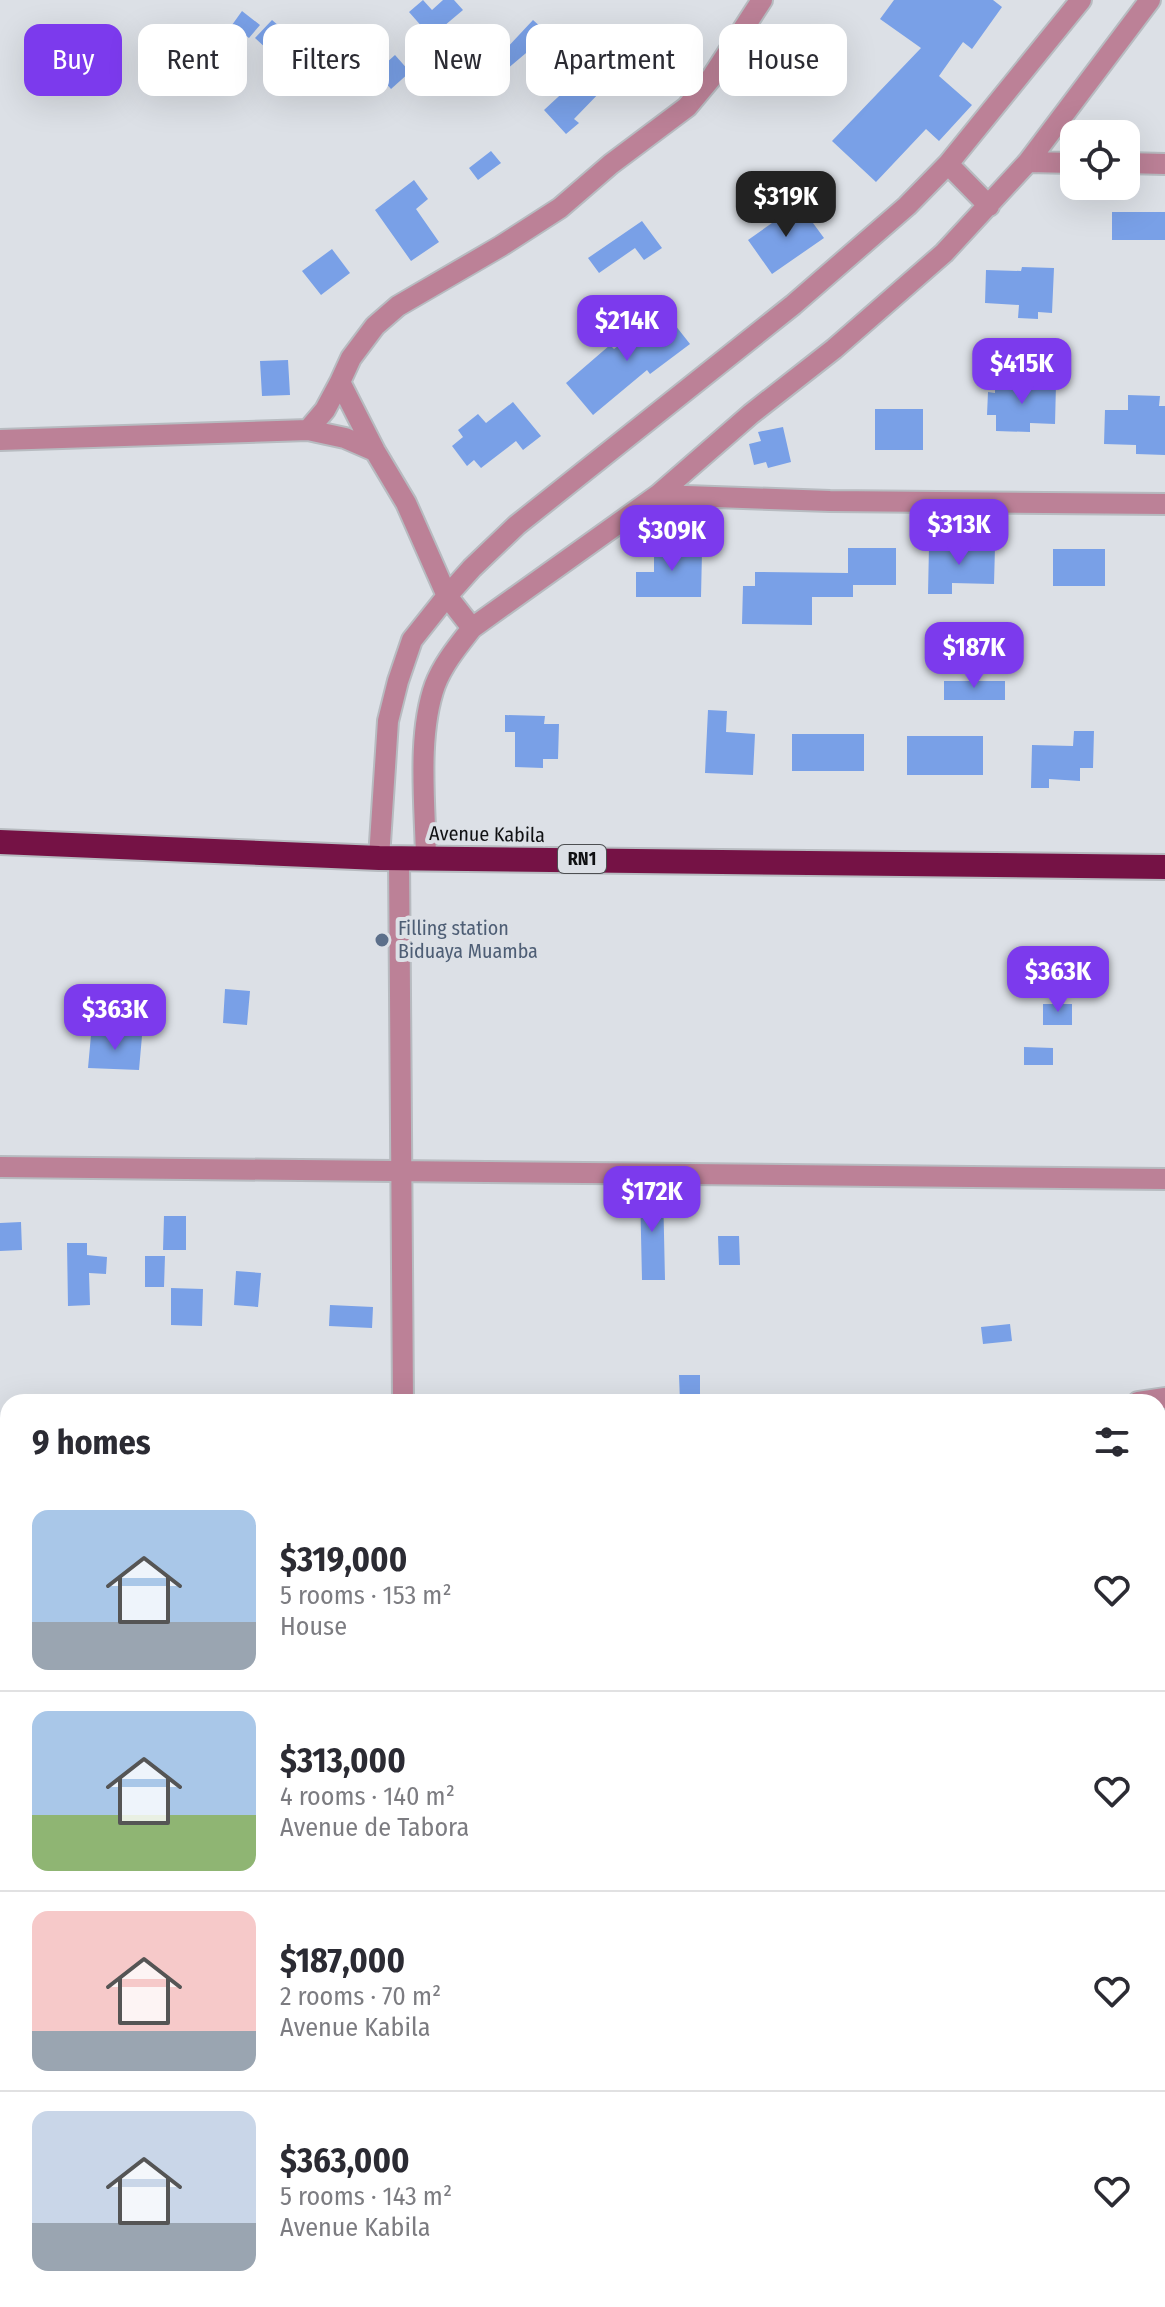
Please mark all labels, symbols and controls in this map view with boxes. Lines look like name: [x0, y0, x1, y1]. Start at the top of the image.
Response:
chip: Buy: [24, 24, 122, 96]
chip: Rent: [138, 24, 247, 96]
chip: Filters: [263, 24, 389, 96]
chip: New: [405, 24, 510, 96]
chip: Apartment: [526, 24, 703, 96]
chip: House: [719, 24, 847, 96]
map controls: [1060, 120, 1140, 200]
button: locate: [1060, 120, 1140, 200]
pin: $319K: [730, 171, 842, 239]
text: $319K: [754, 181, 818, 212]
pin: $214K: [571, 295, 683, 363]
text: $214K: [595, 305, 659, 336]
pin: $415K: [966, 338, 1078, 406]
text: $415K: [990, 348, 1054, 379]
pin: $313K: [903, 499, 1015, 567]
pin: $309K: [616, 505, 728, 573]
text: $313K: [927, 509, 991, 540]
text: $309K: [638, 515, 706, 546]
pin: $187K: [918, 622, 1030, 690]
text: $187K: [943, 632, 1005, 663]
street label: Avenue Kabila: [429, 821, 545, 847]
road number: RN1: [558, 845, 606, 873]
place label: Filling station Biduaya Muamba: [398, 916, 538, 963]
marker: Filling station Biduaya Muamba: [373, 931, 391, 949]
pin: $363K: [1002, 946, 1114, 1014]
text: $363K: [1025, 956, 1091, 987]
pin: $363K: [59, 984, 171, 1052]
text: $363K: [82, 994, 148, 1025]
pin: $172K: [596, 1166, 708, 1234]
text: $172K: [621, 1176, 683, 1207]
icon: filters: [1090, 1420, 1134, 1464]
text: 9 homes: [32, 1422, 151, 1463]
text: $319,000: [280, 1539, 407, 1580]
icon: home: [96, 1542, 192, 1638]
icon: heart: [1090, 1568, 1134, 1612]
text: 5 rooms · 153 m²: [280, 1580, 452, 1611]
text: House: [280, 1611, 347, 1642]
text: $313,000: [280, 1740, 406, 1781]
icon: home: [96, 1743, 192, 1839]
icon: heart: [1090, 1769, 1134, 1813]
text: 4 rooms · 140 m²: [280, 1781, 455, 1812]
text: Avenue de Tabora: [280, 1812, 469, 1843]
text: $187,000: [280, 1940, 405, 1981]
icon: home: [96, 1943, 192, 2039]
icon: heart: [1090, 1969, 1134, 2013]
text: 2 rooms · 70 m²: [280, 1981, 441, 2012]
text: Avenue Kabila: [280, 2012, 430, 2043]
text: $363,000: [280, 2140, 410, 2181]
icon: home: [96, 2143, 192, 2239]
icon: heart: [1090, 2169, 1134, 2213]
text: 5 rooms · 143 m²: [280, 2181, 452, 2212]
text: Avenue Kabila: [280, 2212, 430, 2243]

